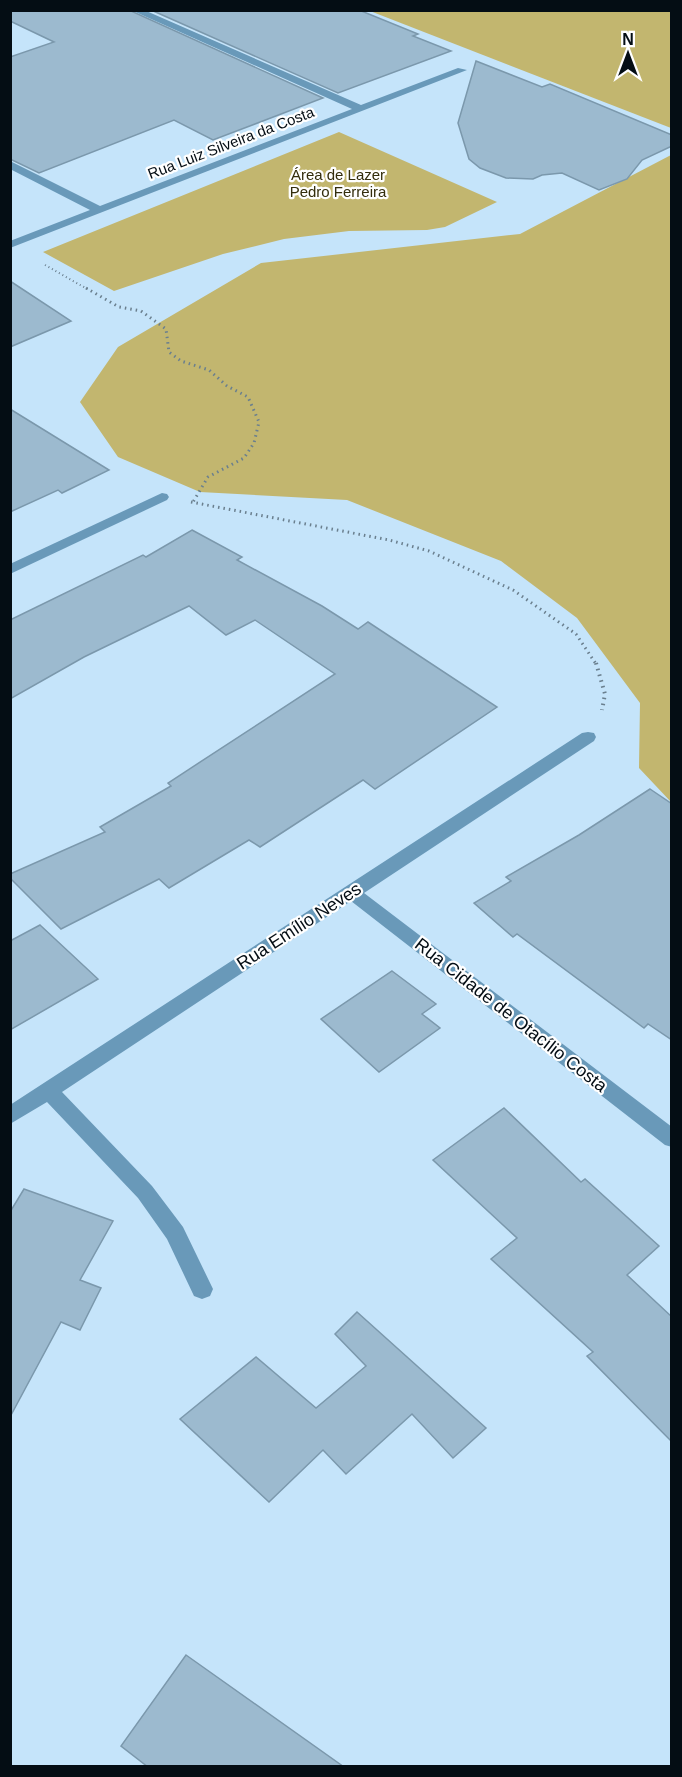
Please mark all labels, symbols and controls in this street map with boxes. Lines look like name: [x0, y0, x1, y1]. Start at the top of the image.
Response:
north arrow: [598, 24, 658, 84]
text: N: [622, 31, 634, 48]
street label: Rua Luiz Silveira da Costa: [145, 103, 317, 182]
park label: Área de Lazer Pedro Ferreira: [290, 166, 387, 200]
street label: Rua Emílio Neves: [233, 878, 365, 974]
street label: Rua Cidade de Otacílio Costa: [411, 934, 612, 1097]

